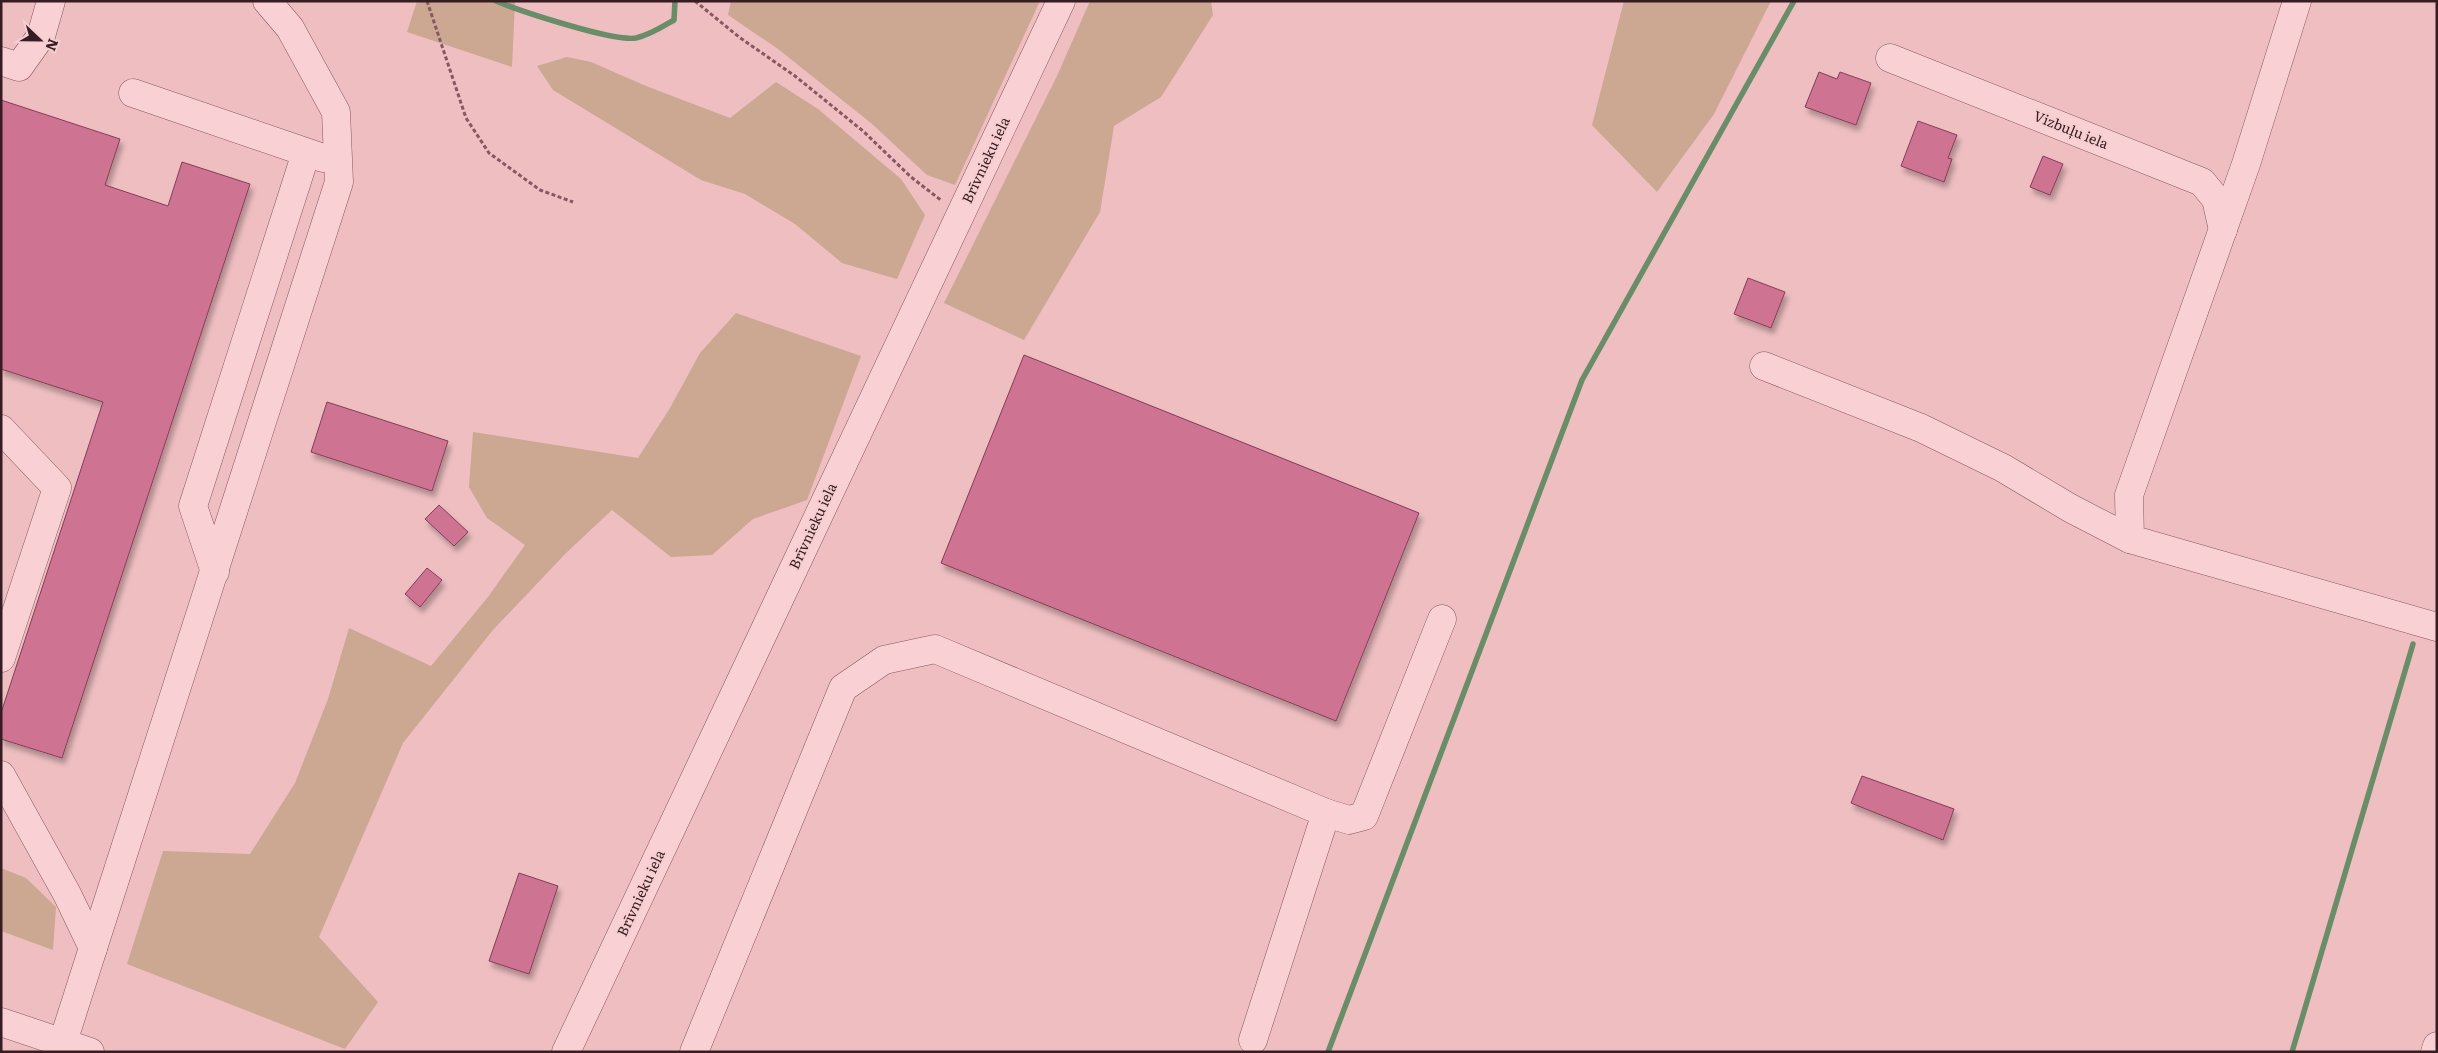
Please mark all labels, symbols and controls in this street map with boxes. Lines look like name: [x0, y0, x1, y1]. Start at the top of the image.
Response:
north arrow: [15, 15, 65, 65]
text: N: [41, 36, 64, 55]
street label: Vizbuļu iela: [2031, 105, 2112, 153]
street label: Brīvnieku iela: [956, 113, 1014, 206]
street label: Brīvnieku iela: [783, 479, 841, 572]
street label: Brīvnieku iela: [611, 846, 669, 939]

